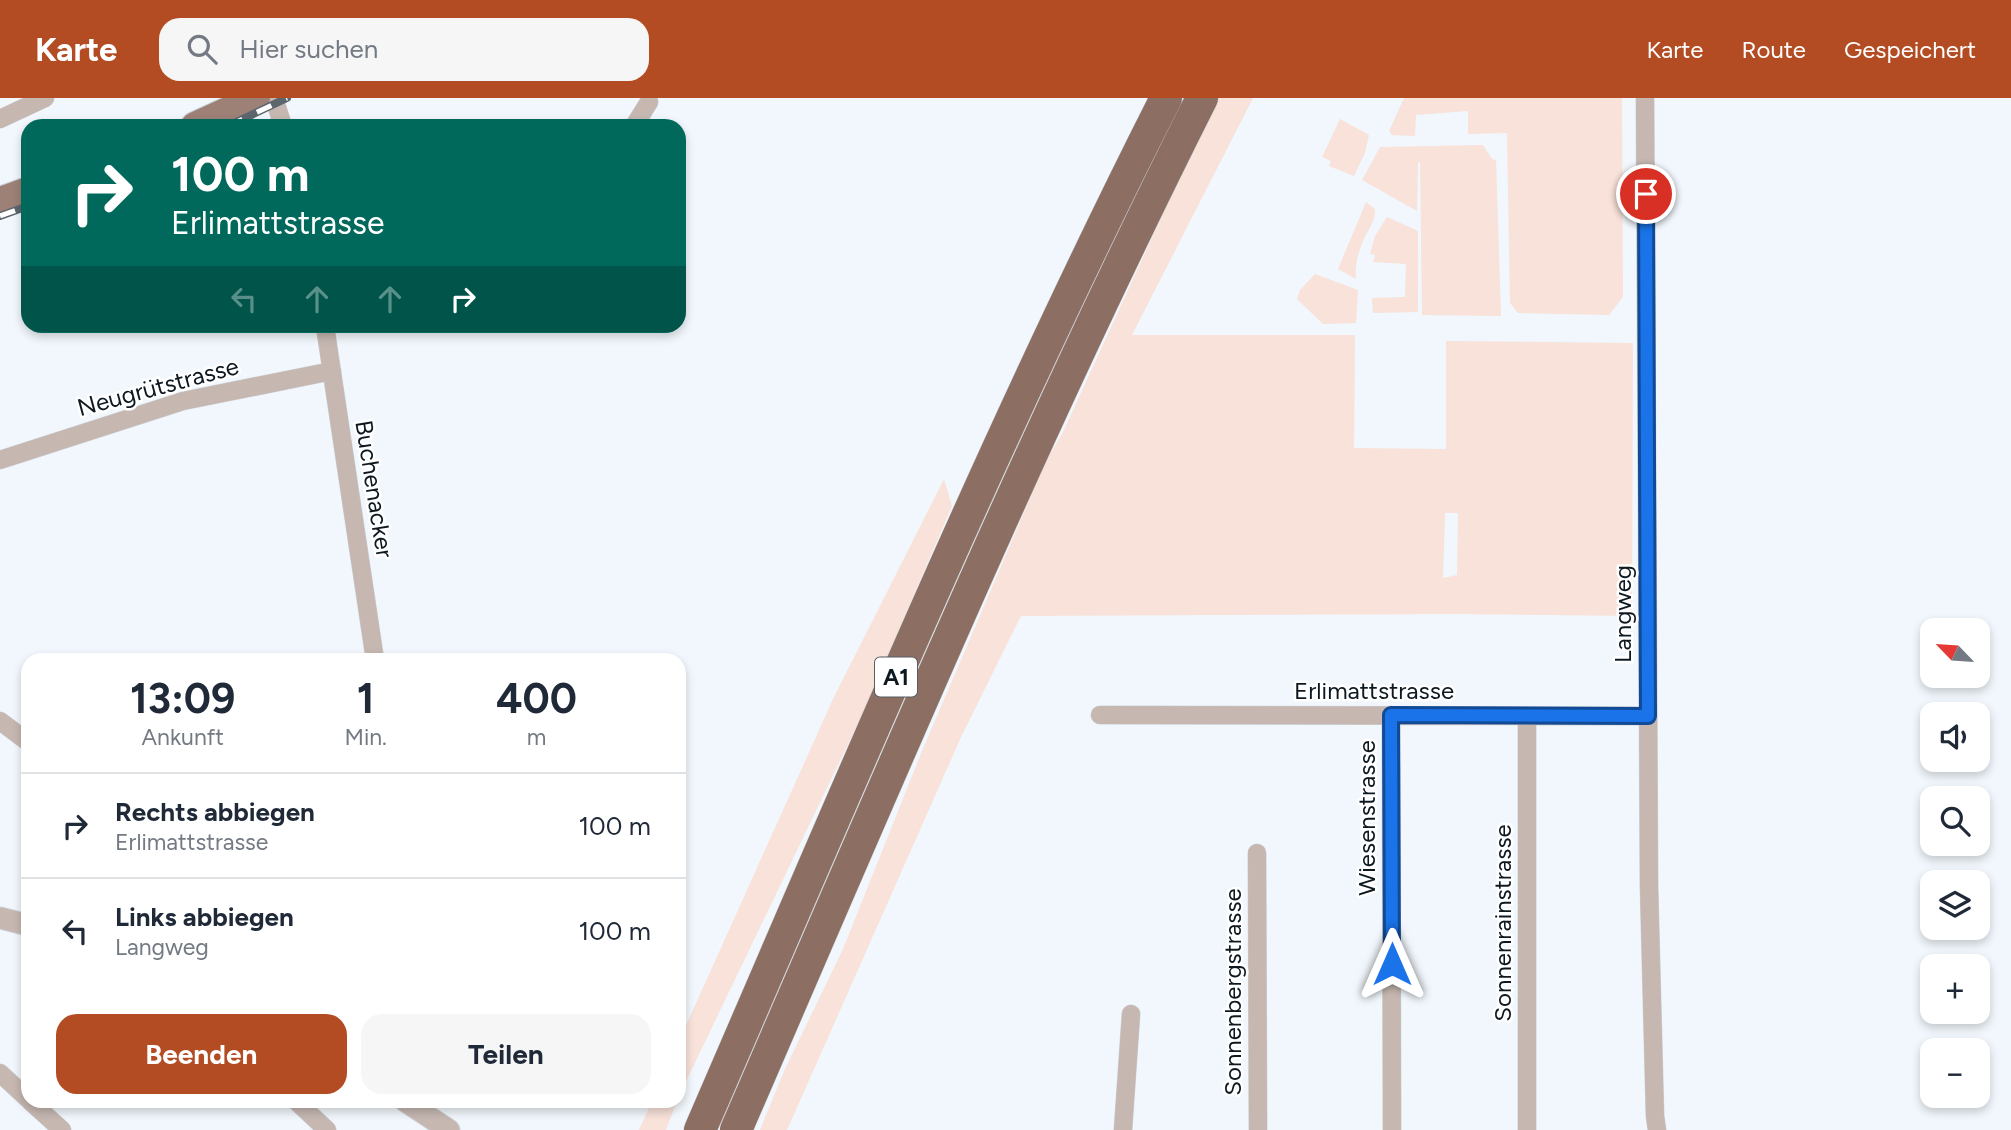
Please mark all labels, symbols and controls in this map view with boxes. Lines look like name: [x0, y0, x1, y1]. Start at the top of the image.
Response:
search box: [159, 18, 649, 81]
text: Karte: [35, 30, 117, 69]
icon: search: [183, 30, 221, 68]
text: Hier suchen: [239, 33, 378, 65]
text: Karte: [1647, 35, 1703, 64]
text: Route: [1741, 35, 1806, 64]
text: Gespeichert: [1844, 35, 1976, 64]
text: 100 m: [171, 144, 310, 203]
icon: right: [56, 147, 147, 238]
pin: [1616, 164, 1676, 224]
icon: arrive: [1627, 175, 1665, 213]
text: Erlimattstrasse: [171, 204, 384, 242]
icon: left: [225, 280, 263, 318]
icon: ahead: [298, 280, 336, 318]
icon: ahead: [371, 280, 409, 318]
icon: right: [444, 280, 482, 318]
street label: Neugrütstrasse: [74, 351, 242, 422]
street label: Buchenacker: [349, 418, 400, 560]
street label: Langweg: [1608, 565, 1637, 663]
north arrow: [1920, 618, 1990, 688]
map controls: [1920, 618, 1990, 1108]
road number: A1: [875, 657, 917, 696]
text: 13:09: [130, 673, 235, 724]
text: 1: [357, 673, 375, 724]
text: 400: [496, 673, 577, 724]
street label: Erlimattstrasse: [1294, 676, 1454, 705]
button: sound: [1920, 702, 1990, 772]
text: Ankunft: [142, 723, 224, 751]
text: Min.: [344, 723, 387, 751]
text: m: [527, 723, 546, 751]
street label: Wiesenstrasse: [1352, 740, 1381, 896]
button: search: [1920, 786, 1990, 856]
text: Rechts abbiegen: [115, 796, 315, 828]
icon: right: [56, 807, 94, 845]
text: 100 m: [578, 810, 651, 842]
street label: Sonnenrainstrasse: [1488, 824, 1517, 1022]
text: Erlimattstrasse: [115, 828, 268, 856]
button: layers: [1920, 870, 1990, 940]
street label: Sonnenbergstrasse: [1218, 888, 1247, 1096]
text: Links abbiegen: [115, 901, 294, 933]
icon: left: [56, 912, 94, 950]
text: 100 m: [578, 915, 651, 947]
position arrow: [1355, 927, 1429, 1001]
text: Langweg: [115, 933, 209, 961]
button: +: [1920, 954, 1990, 1024]
button: Beenden: [56, 1014, 347, 1094]
button: Teilen: [361, 1014, 651, 1094]
button: −: [1920, 1038, 1990, 1108]

